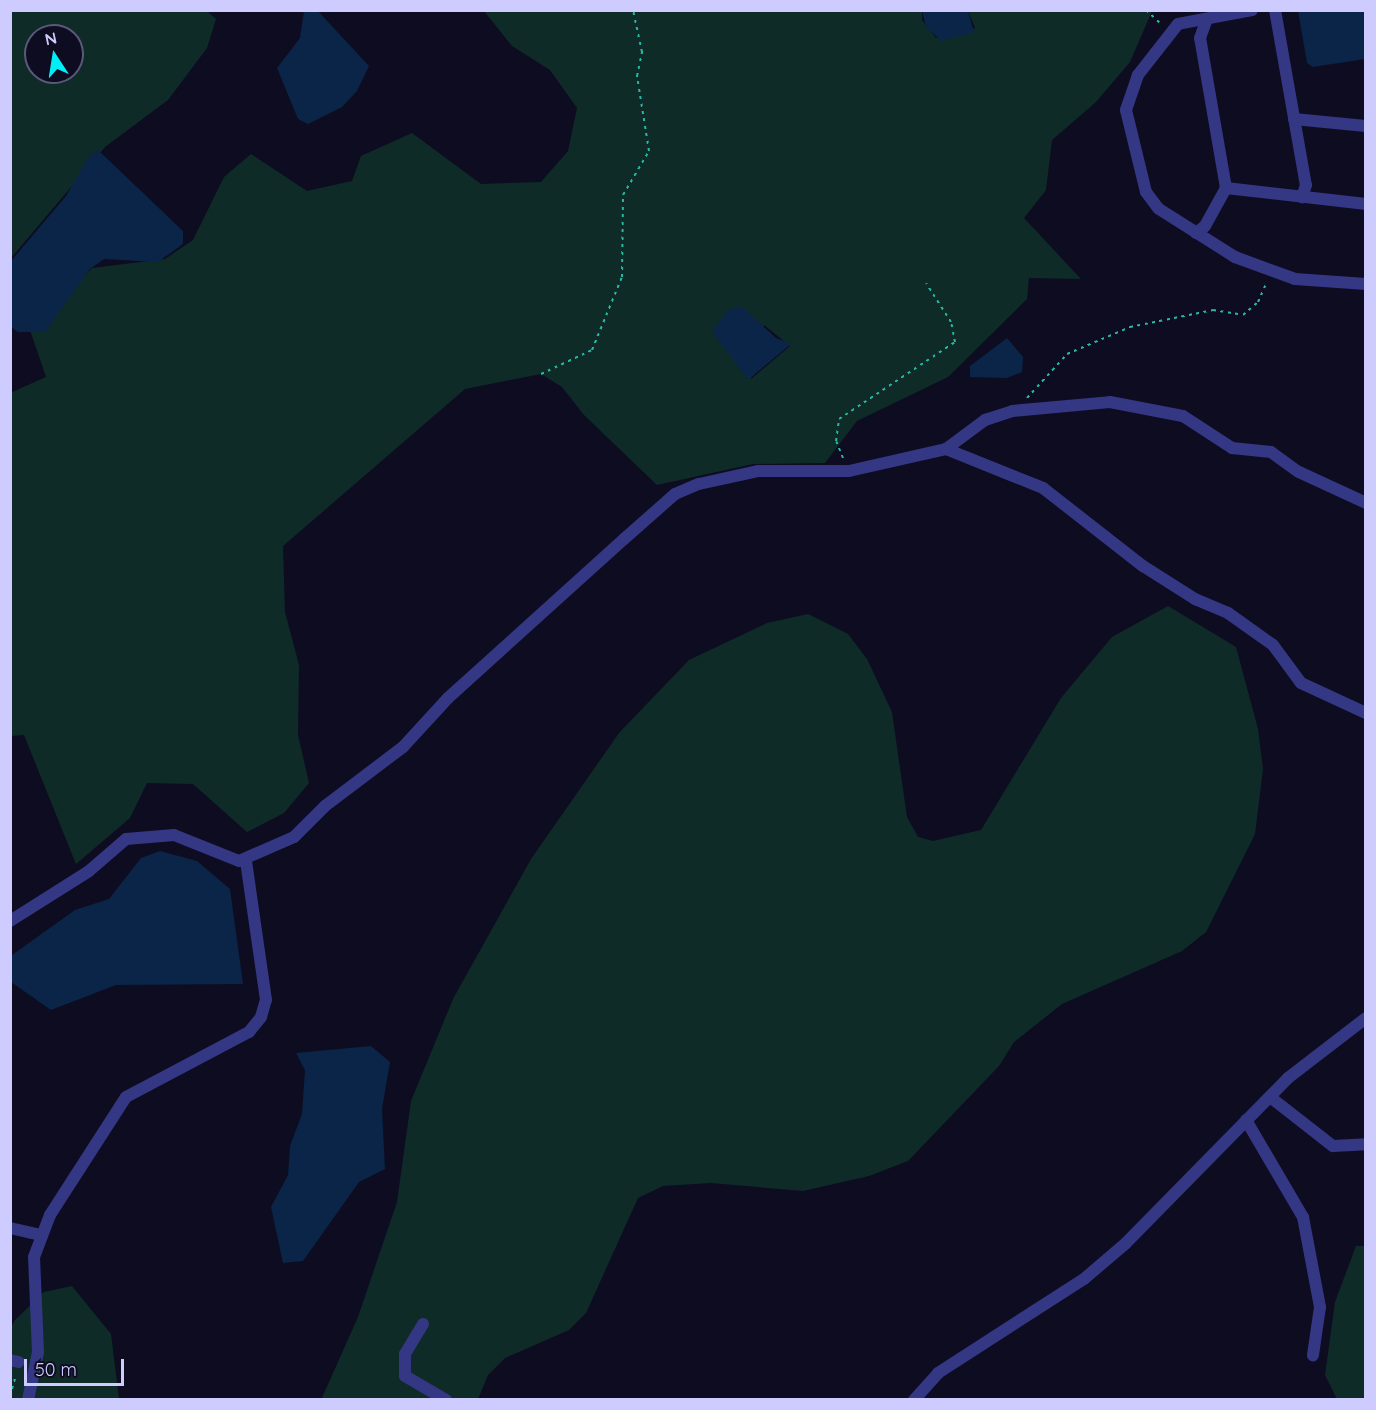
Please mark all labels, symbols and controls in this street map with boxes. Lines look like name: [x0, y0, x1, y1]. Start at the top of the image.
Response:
north arrow: [24, 24, 84, 84]
text: N: [43, 27, 58, 49]
scale bar: [27, 1347, 128, 1385]
text: 50 m: [35, 1358, 77, 1381]

